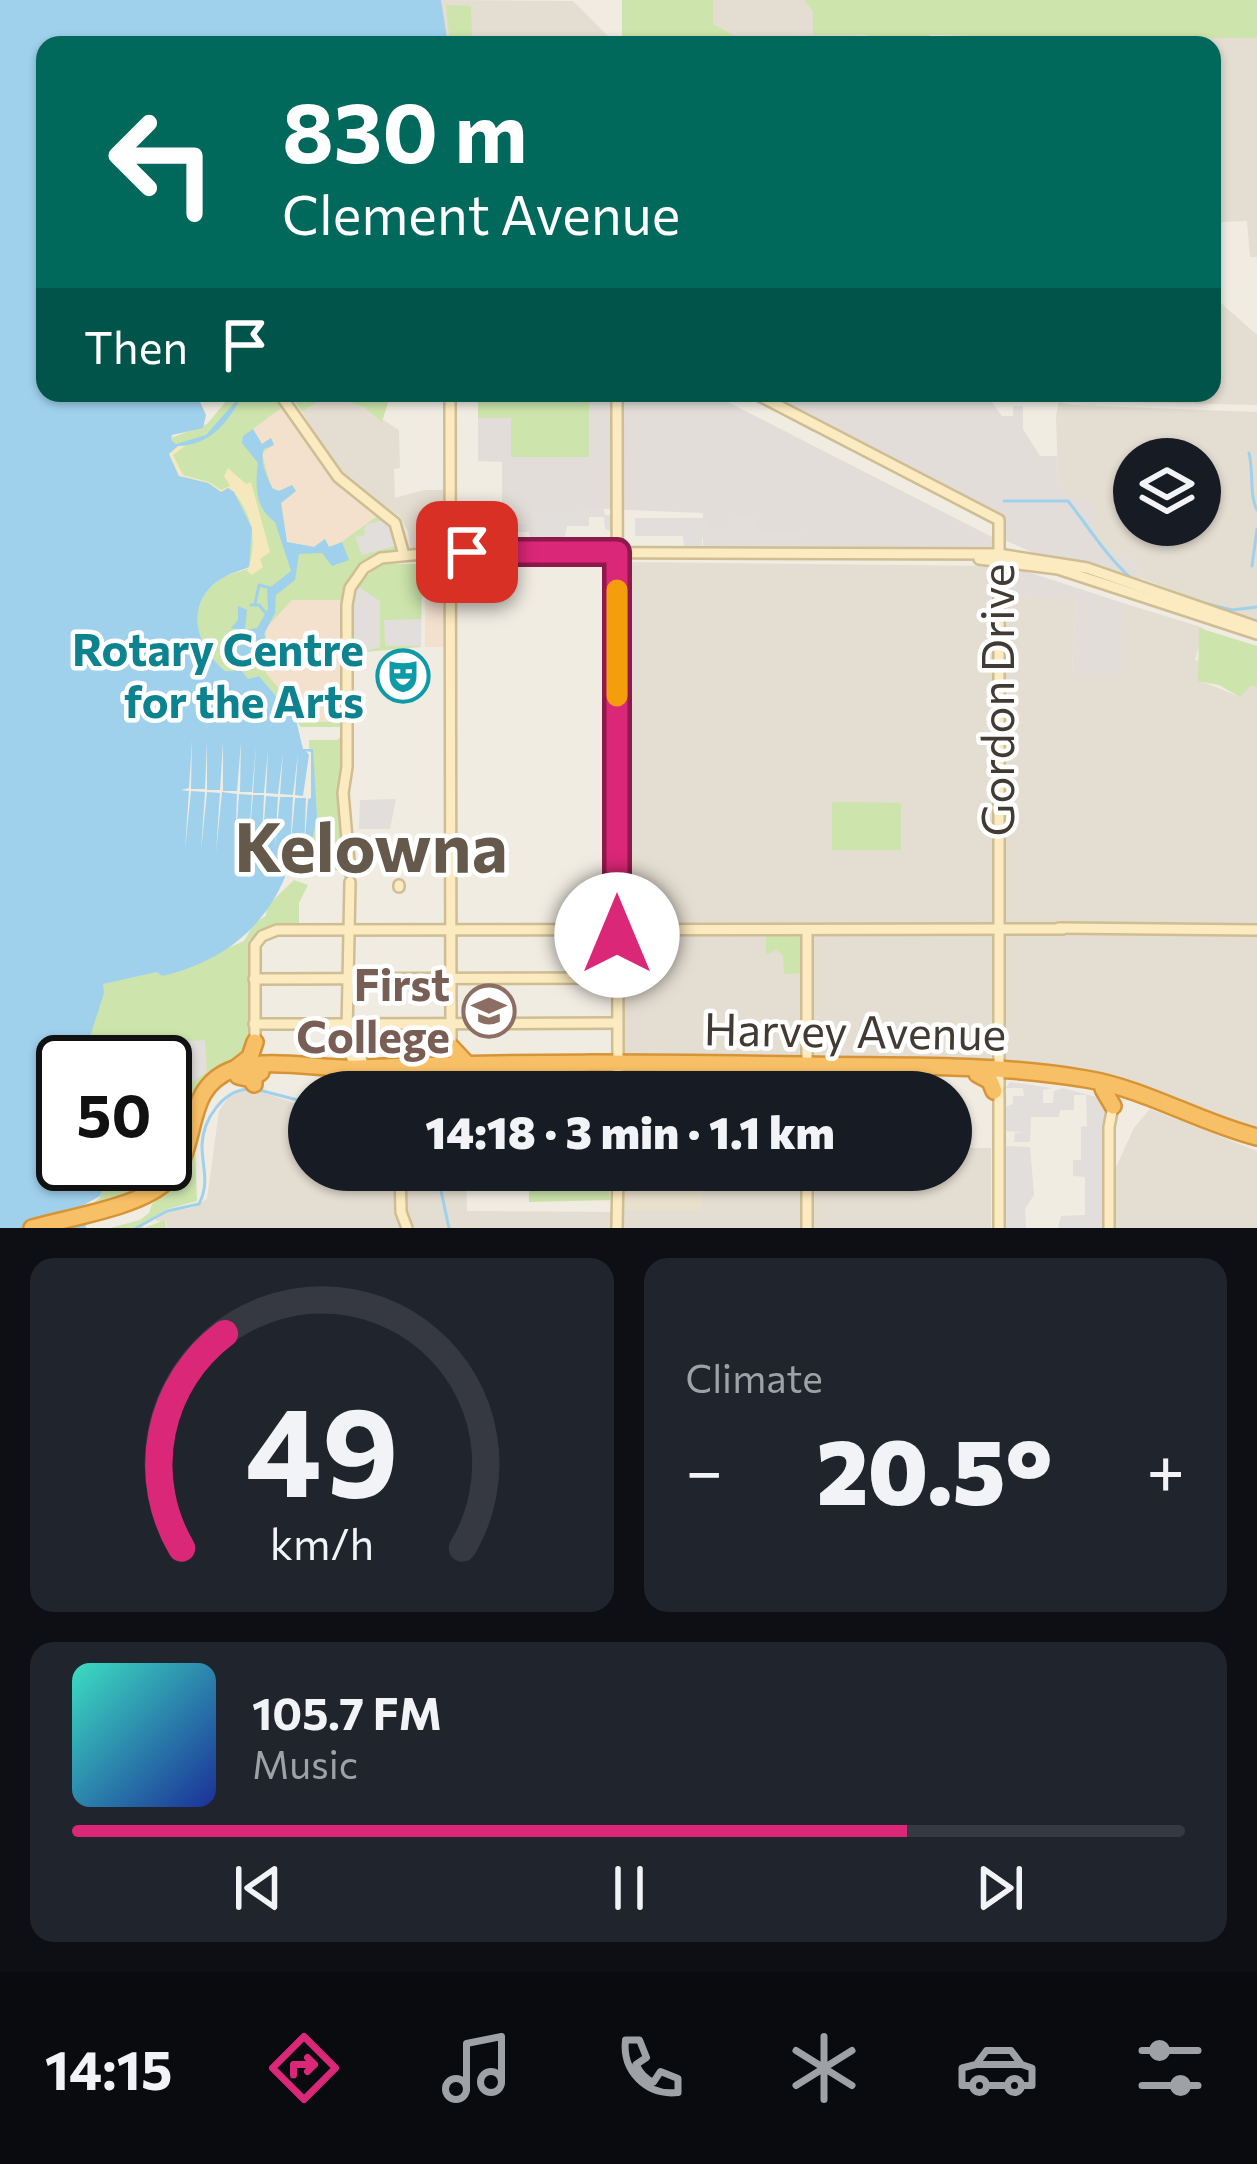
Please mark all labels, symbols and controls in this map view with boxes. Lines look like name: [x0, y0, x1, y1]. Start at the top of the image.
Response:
text: 830 m: [282, 78, 528, 180]
icon: left: [84, 84, 240, 240]
text: Clement Avenue: [282, 180, 680, 246]
icon: arrive: [212, 312, 278, 378]
text: Then: [84, 318, 188, 373]
map controls: [1113, 438, 1221, 546]
button: layers: [1113, 438, 1221, 546]
pin: [416, 501, 518, 603]
icon: arrive: [434, 519, 500, 585]
street label: Gordon Drive: [968, 563, 1023, 837]
place label: Rotary Centre for the Arts: [72, 620, 364, 727]
theatre icon: Rotary Centre for the Arts: [375, 648, 431, 704]
district label: Kelowna: [234, 802, 508, 886]
position arrow: [554, 872, 680, 998]
place label: First College: [296, 955, 450, 1062]
school or university icon: First College: [461, 983, 517, 1039]
street label: Harvey Avenue: [703, 999, 1007, 1060]
speed limit sign: 50: [36, 1035, 192, 1191]
text: 14:18 · 3 min · 1.1 km: [425, 1103, 835, 1158]
text: Climate: [686, 1353, 823, 1401]
text: 49: [245, 1370, 399, 1523]
text: 20.5°: [817, 1413, 1053, 1524]
text: −: [686, 1428, 723, 1509]
text: +: [1146, 1428, 1185, 1509]
text: km/h: [270, 1516, 374, 1569]
text: 105.7 FM: [252, 1684, 442, 1739]
text: Music: [252, 1739, 358, 1787]
icon: previous: [225, 1855, 291, 1921]
icon: pause: [596, 1855, 662, 1921]
icon: next: [967, 1855, 1033, 1921]
icon: directions: [262, 2026, 346, 2110]
icon: music: [435, 2026, 519, 2110]
icon: phone: [608, 2026, 692, 2110]
icon: climate: [782, 2026, 866, 2110]
icon: car: [955, 2026, 1039, 2110]
icon: filters: [1128, 2026, 1212, 2110]
text: 14:15: [45, 2035, 172, 2101]

